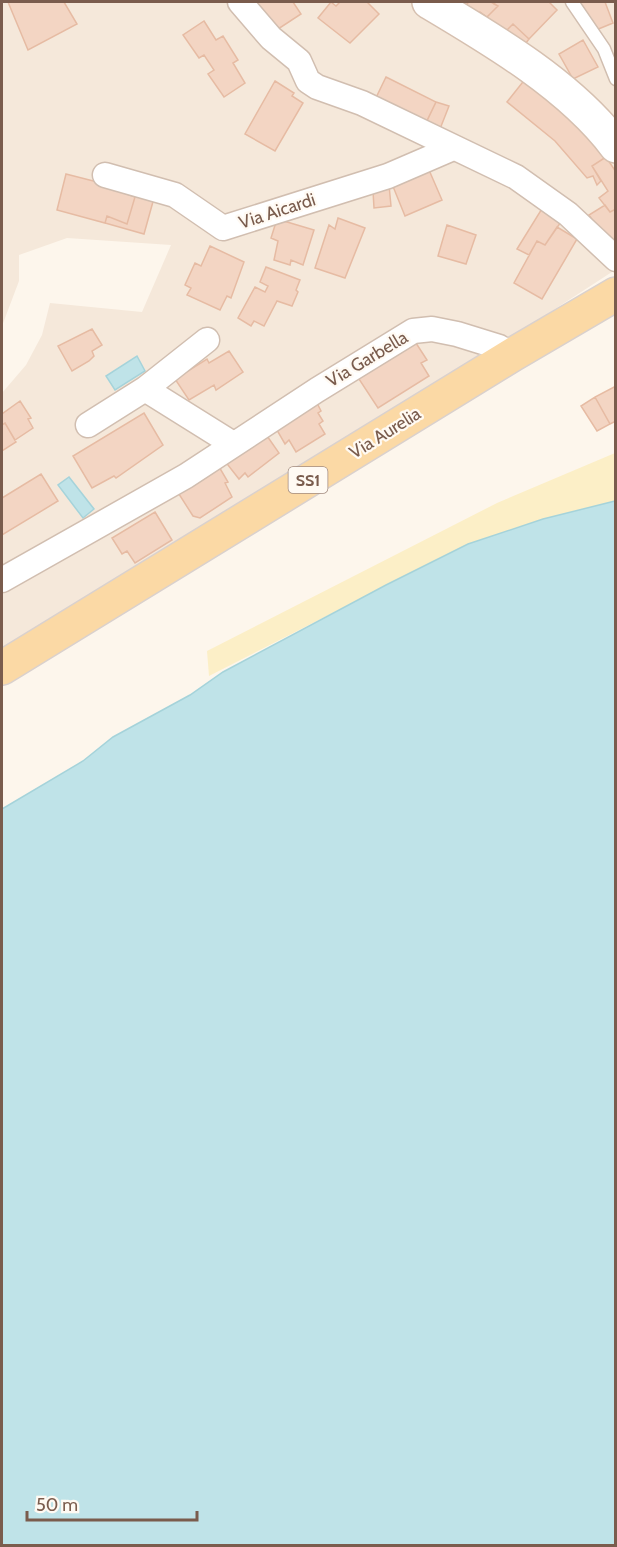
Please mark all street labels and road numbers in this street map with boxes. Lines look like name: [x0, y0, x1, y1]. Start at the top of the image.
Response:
street label: Via Aicardi: [236, 188, 318, 234]
street label: Via Garbella: [322, 326, 412, 392]
street label: Via Aurelia: [345, 402, 425, 464]
road number: SS1: [288, 467, 328, 493]

